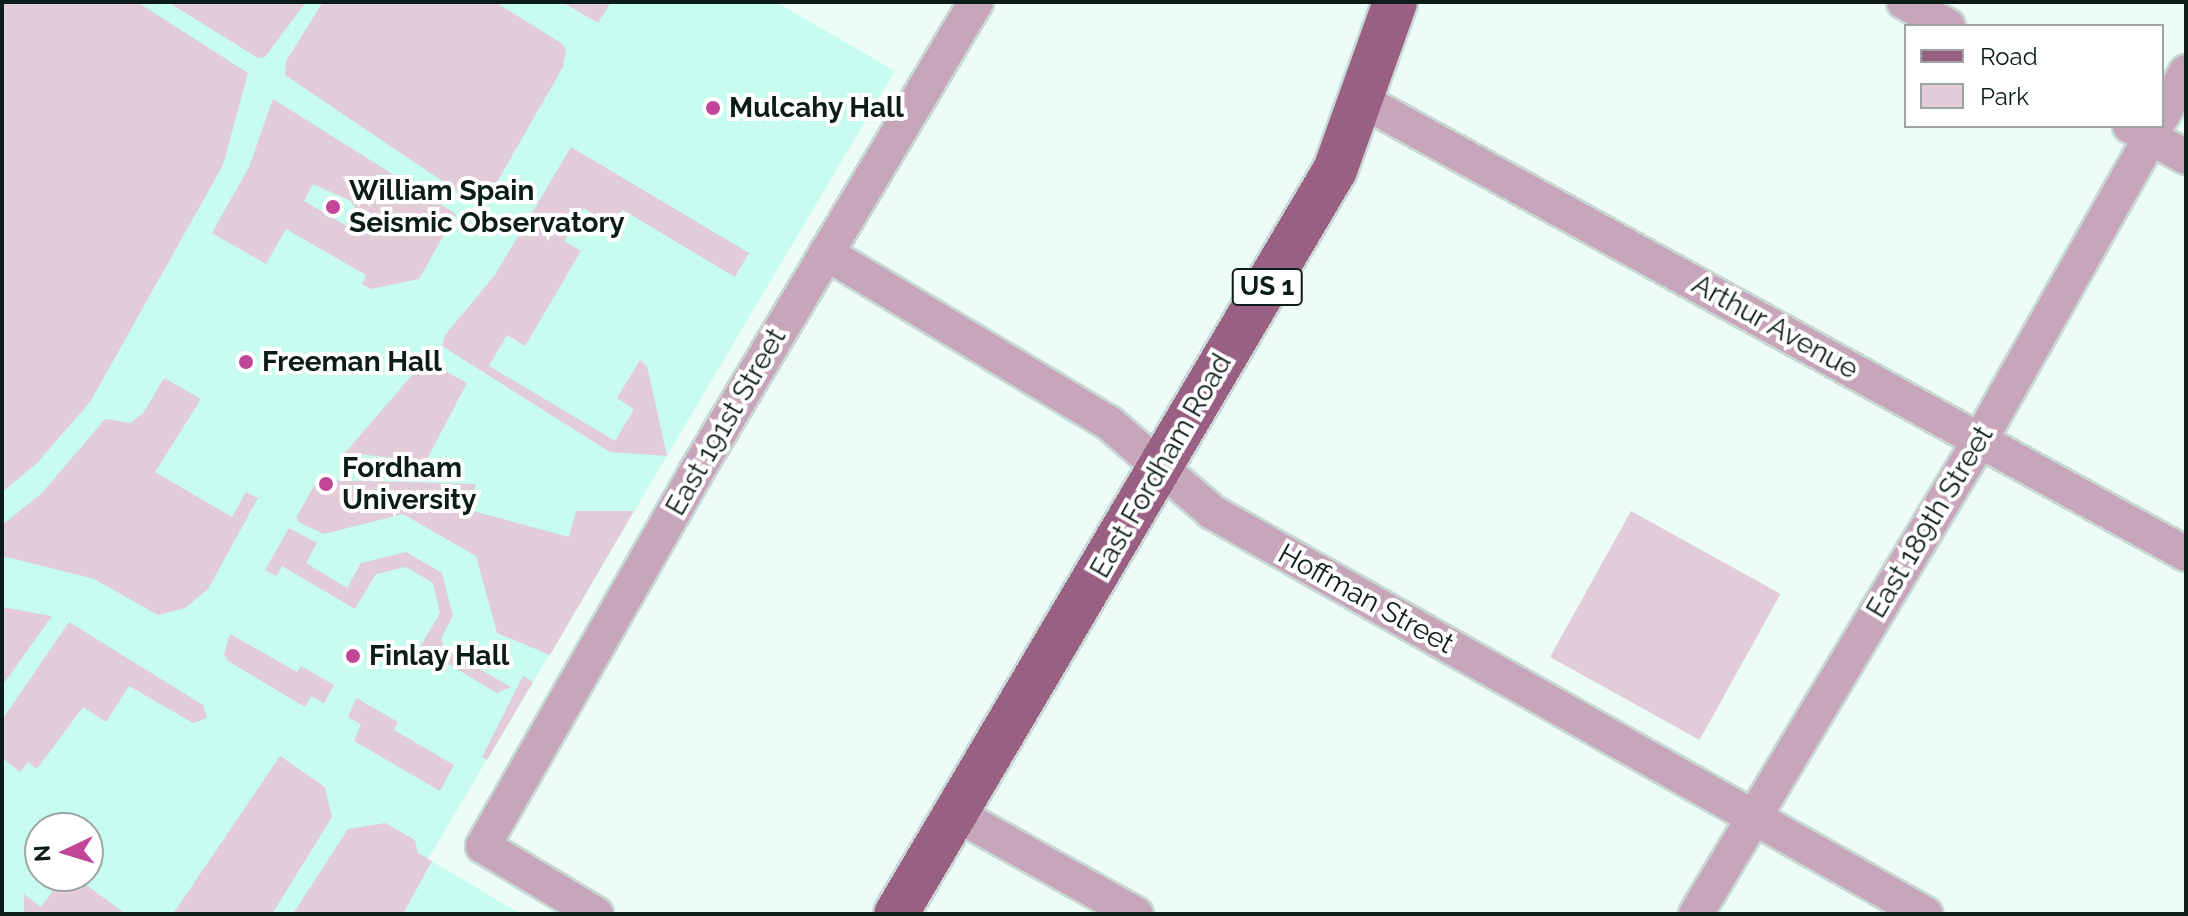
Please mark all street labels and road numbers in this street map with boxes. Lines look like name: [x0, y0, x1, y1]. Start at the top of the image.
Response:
road number: US 1: [1231, 265, 1303, 309]
street label: Arthur Avenue: [1685, 267, 1865, 387]
street label: East 191st Street: [659, 323, 793, 521]
street label: East Fordham Road: [1083, 348, 1239, 584]
street label: East 189th Street: [1860, 420, 2000, 624]
street label: Hoffman Street: [1272, 537, 1460, 661]

